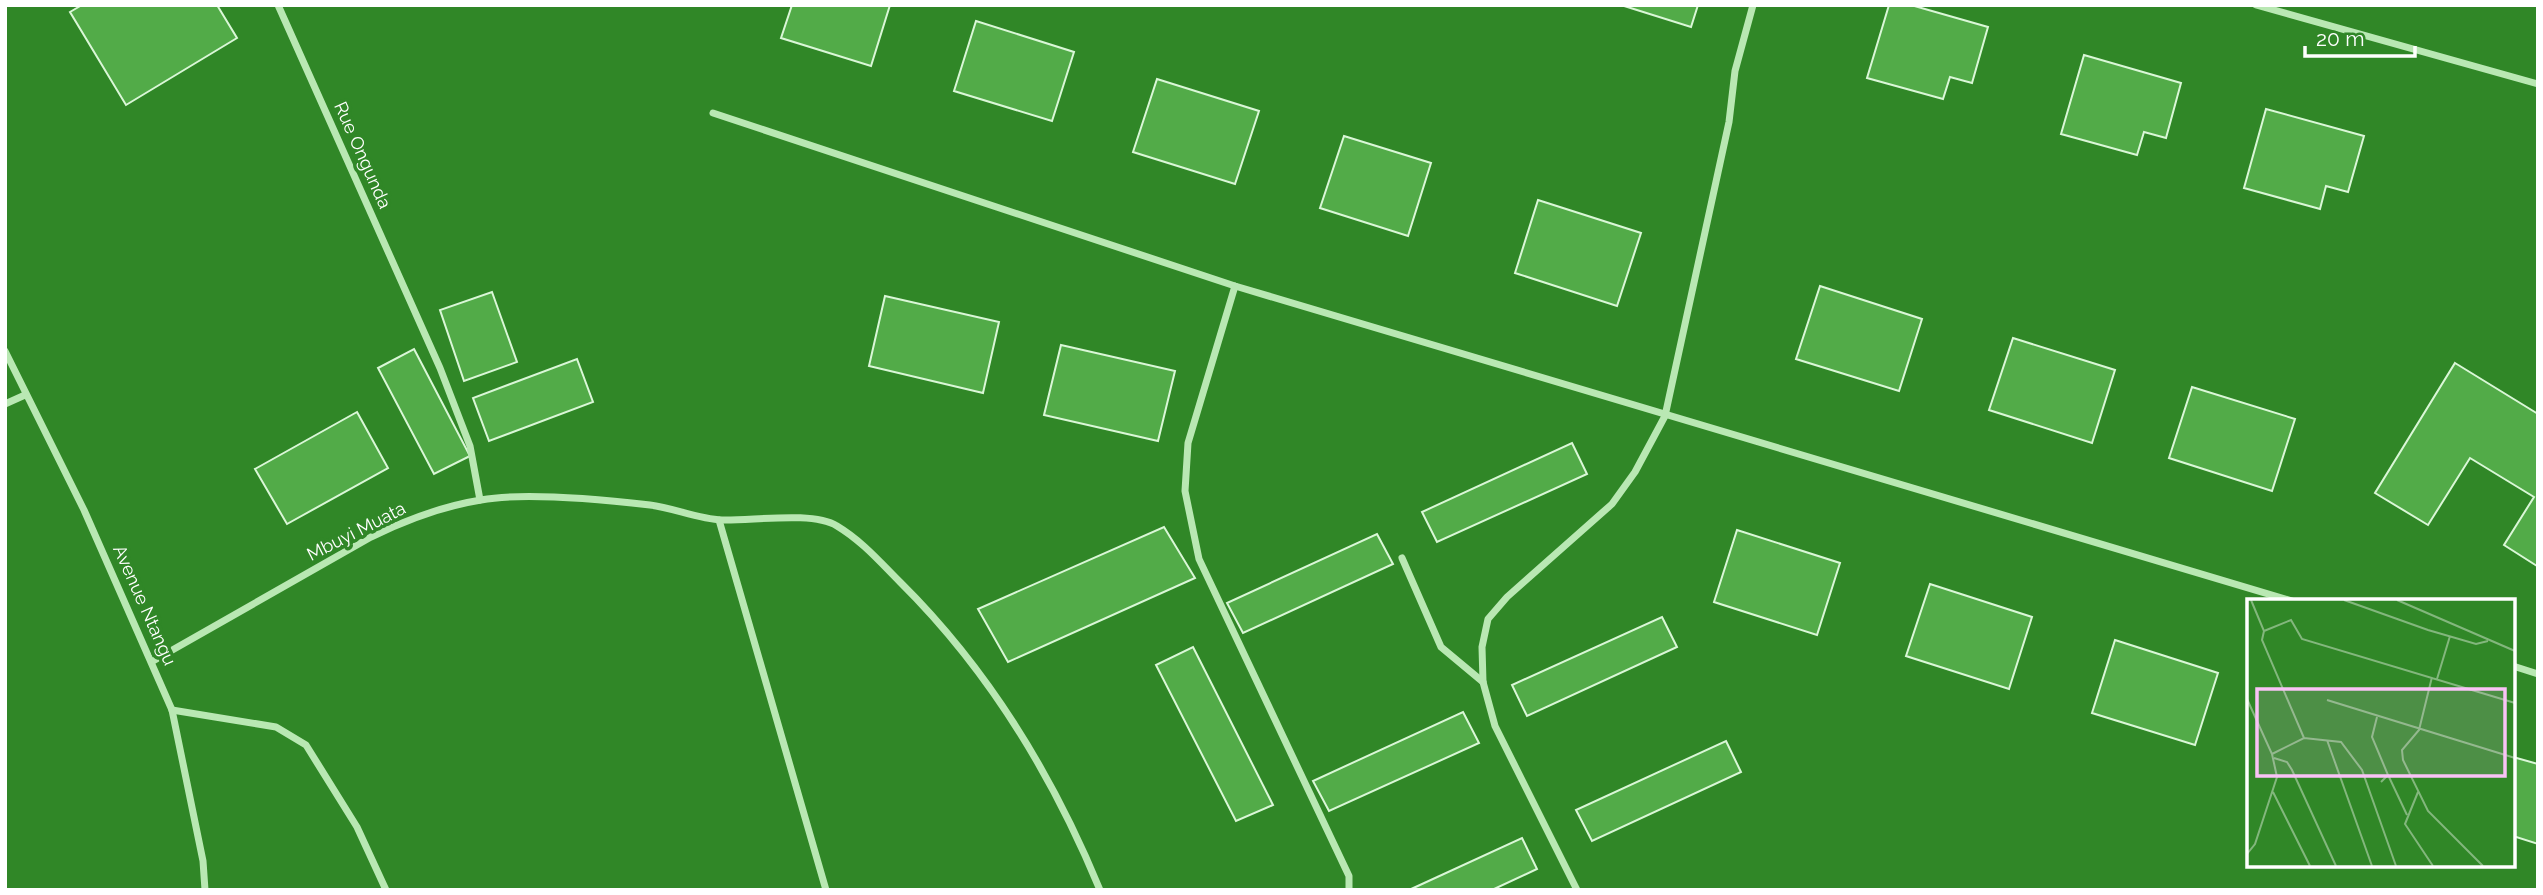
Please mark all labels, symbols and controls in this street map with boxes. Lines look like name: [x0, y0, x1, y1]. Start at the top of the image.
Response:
scale bar: [2305, 14, 2415, 58]
text: 20 m: [2316, 26, 2364, 51]
street label: Rue Ongunda: [330, 98, 396, 212]
street label: Mbuyi Muata: [303, 497, 409, 565]
street label: Avenue Ntangu: [109, 541, 181, 669]
inset map: [2247, 599, 2515, 867]

